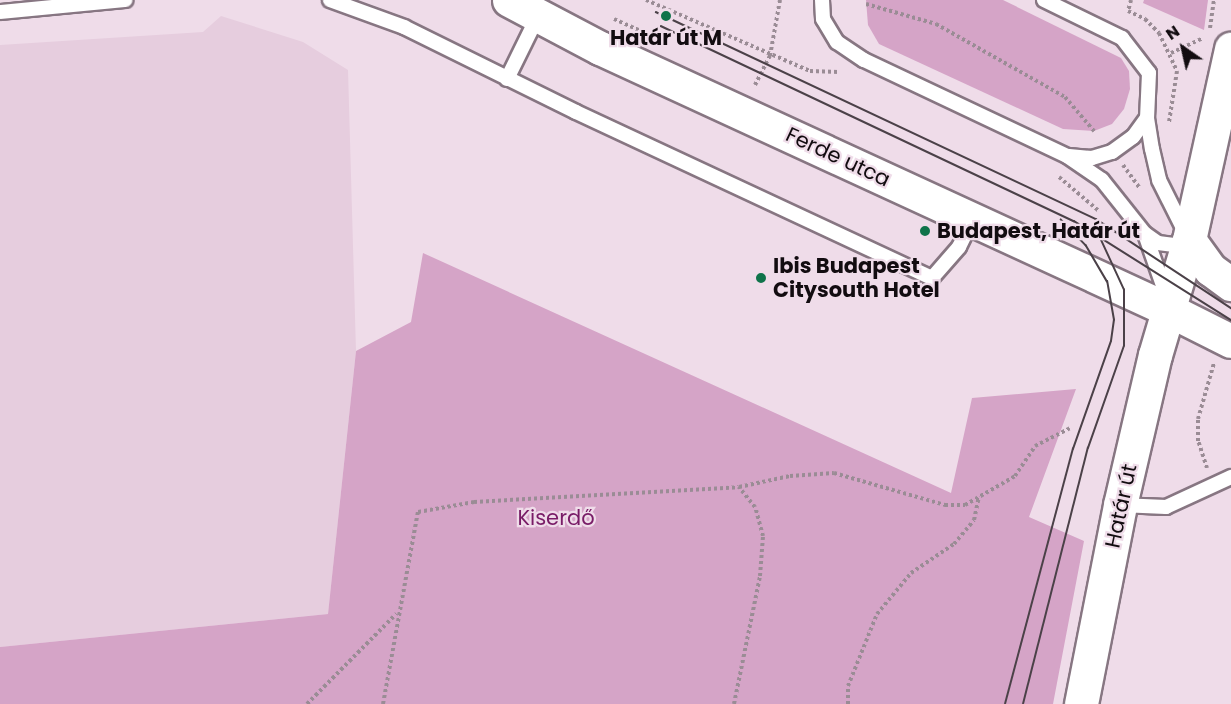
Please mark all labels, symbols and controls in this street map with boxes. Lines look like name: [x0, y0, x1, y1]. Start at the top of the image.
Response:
marker: Határ út M: [659, 9, 673, 23]
north arrow: [1153, 18, 1213, 78]
text: N: [1161, 20, 1184, 46]
place label: Határ út M: [610, 25, 722, 51]
street label: Ferde utca: [782, 122, 894, 192]
place label: Budapest, Határ út: [937, 218, 1140, 244]
marker: Budapest, Határ út: [918, 224, 932, 238]
place label: Ibis Budapest Citysouth Hotel: [773, 253, 940, 303]
marker: Ibis Budapest Citysouth Hotel: [754, 271, 768, 285]
street label: Határ út: [1100, 462, 1142, 550]
park label: Kiserdő: [517, 505, 595, 531]

